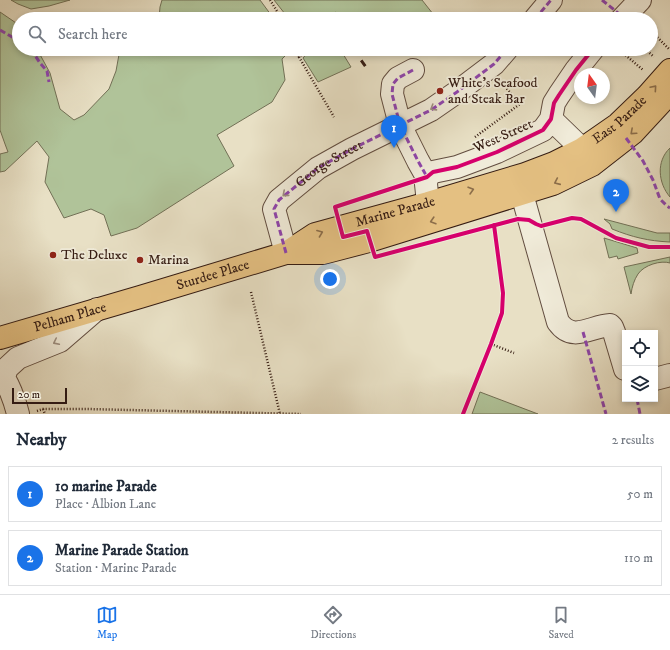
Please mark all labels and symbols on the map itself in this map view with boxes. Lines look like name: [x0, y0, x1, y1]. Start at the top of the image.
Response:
north arrow: [574, 68, 610, 104]
place label: White's Seafood and Steak Bar: [447, 74, 538, 108]
one-way arrow: [650, 85, 657, 93]
marker: White's Seafood and Steak Bar: [435, 86, 445, 96]
street label: East Parade: [589, 92, 651, 148]
one-way arrow: [430, 103, 437, 111]
pin: 1: [381, 115, 407, 148]
street label: West Street: [470, 115, 536, 157]
one-way arrow: [631, 127, 638, 134]
street label: George Street: [292, 136, 366, 192]
one-way arrow: [553, 177, 561, 185]
pin: 2: [603, 179, 629, 212]
one-way arrow: [468, 186, 475, 195]
one-way arrow: [283, 190, 290, 197]
street label: Marine Parade: [354, 192, 438, 231]
one-way arrow: [429, 216, 436, 225]
one-way arrow: [316, 230, 323, 238]
place label: The Deluxe: [61, 246, 128, 264]
marker: The Deluxe: [48, 250, 58, 260]
place label: Marina: [148, 251, 189, 269]
marker: Marina: [135, 255, 145, 265]
street label: Sturdee Place: [174, 255, 252, 295]
your location: [320, 269, 340, 289]
street label: Pelham Place: [32, 298, 109, 337]
one-way arrow: [53, 337, 60, 345]
scale bar: [12, 386, 67, 405]

